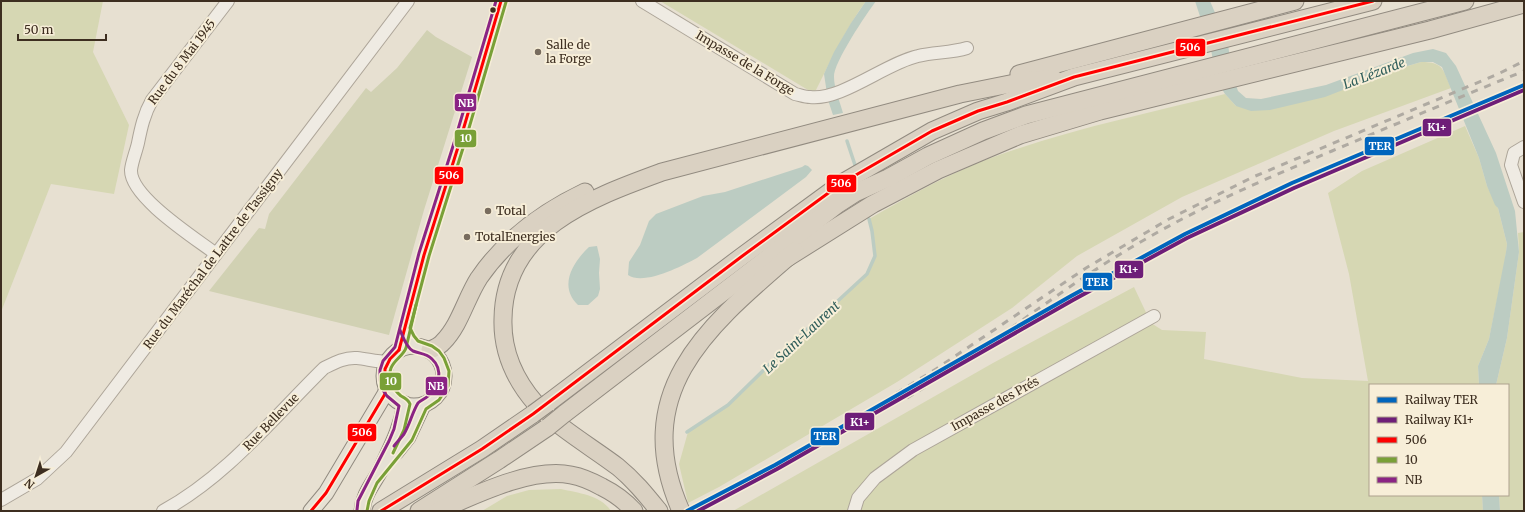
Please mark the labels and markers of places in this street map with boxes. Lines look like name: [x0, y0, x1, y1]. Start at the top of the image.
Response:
unlabelled marker: [488, 5, 498, 15]
place label: Salle de la Forge: [546, 37, 591, 66]
marker: Salle de la Forge: [533, 47, 543, 57]
place label: Total: [496, 203, 526, 218]
marker: Total: [483, 206, 493, 216]
place label: TotalEnergies: [475, 229, 555, 244]
marker: TotalEnergies: [462, 232, 472, 242]

